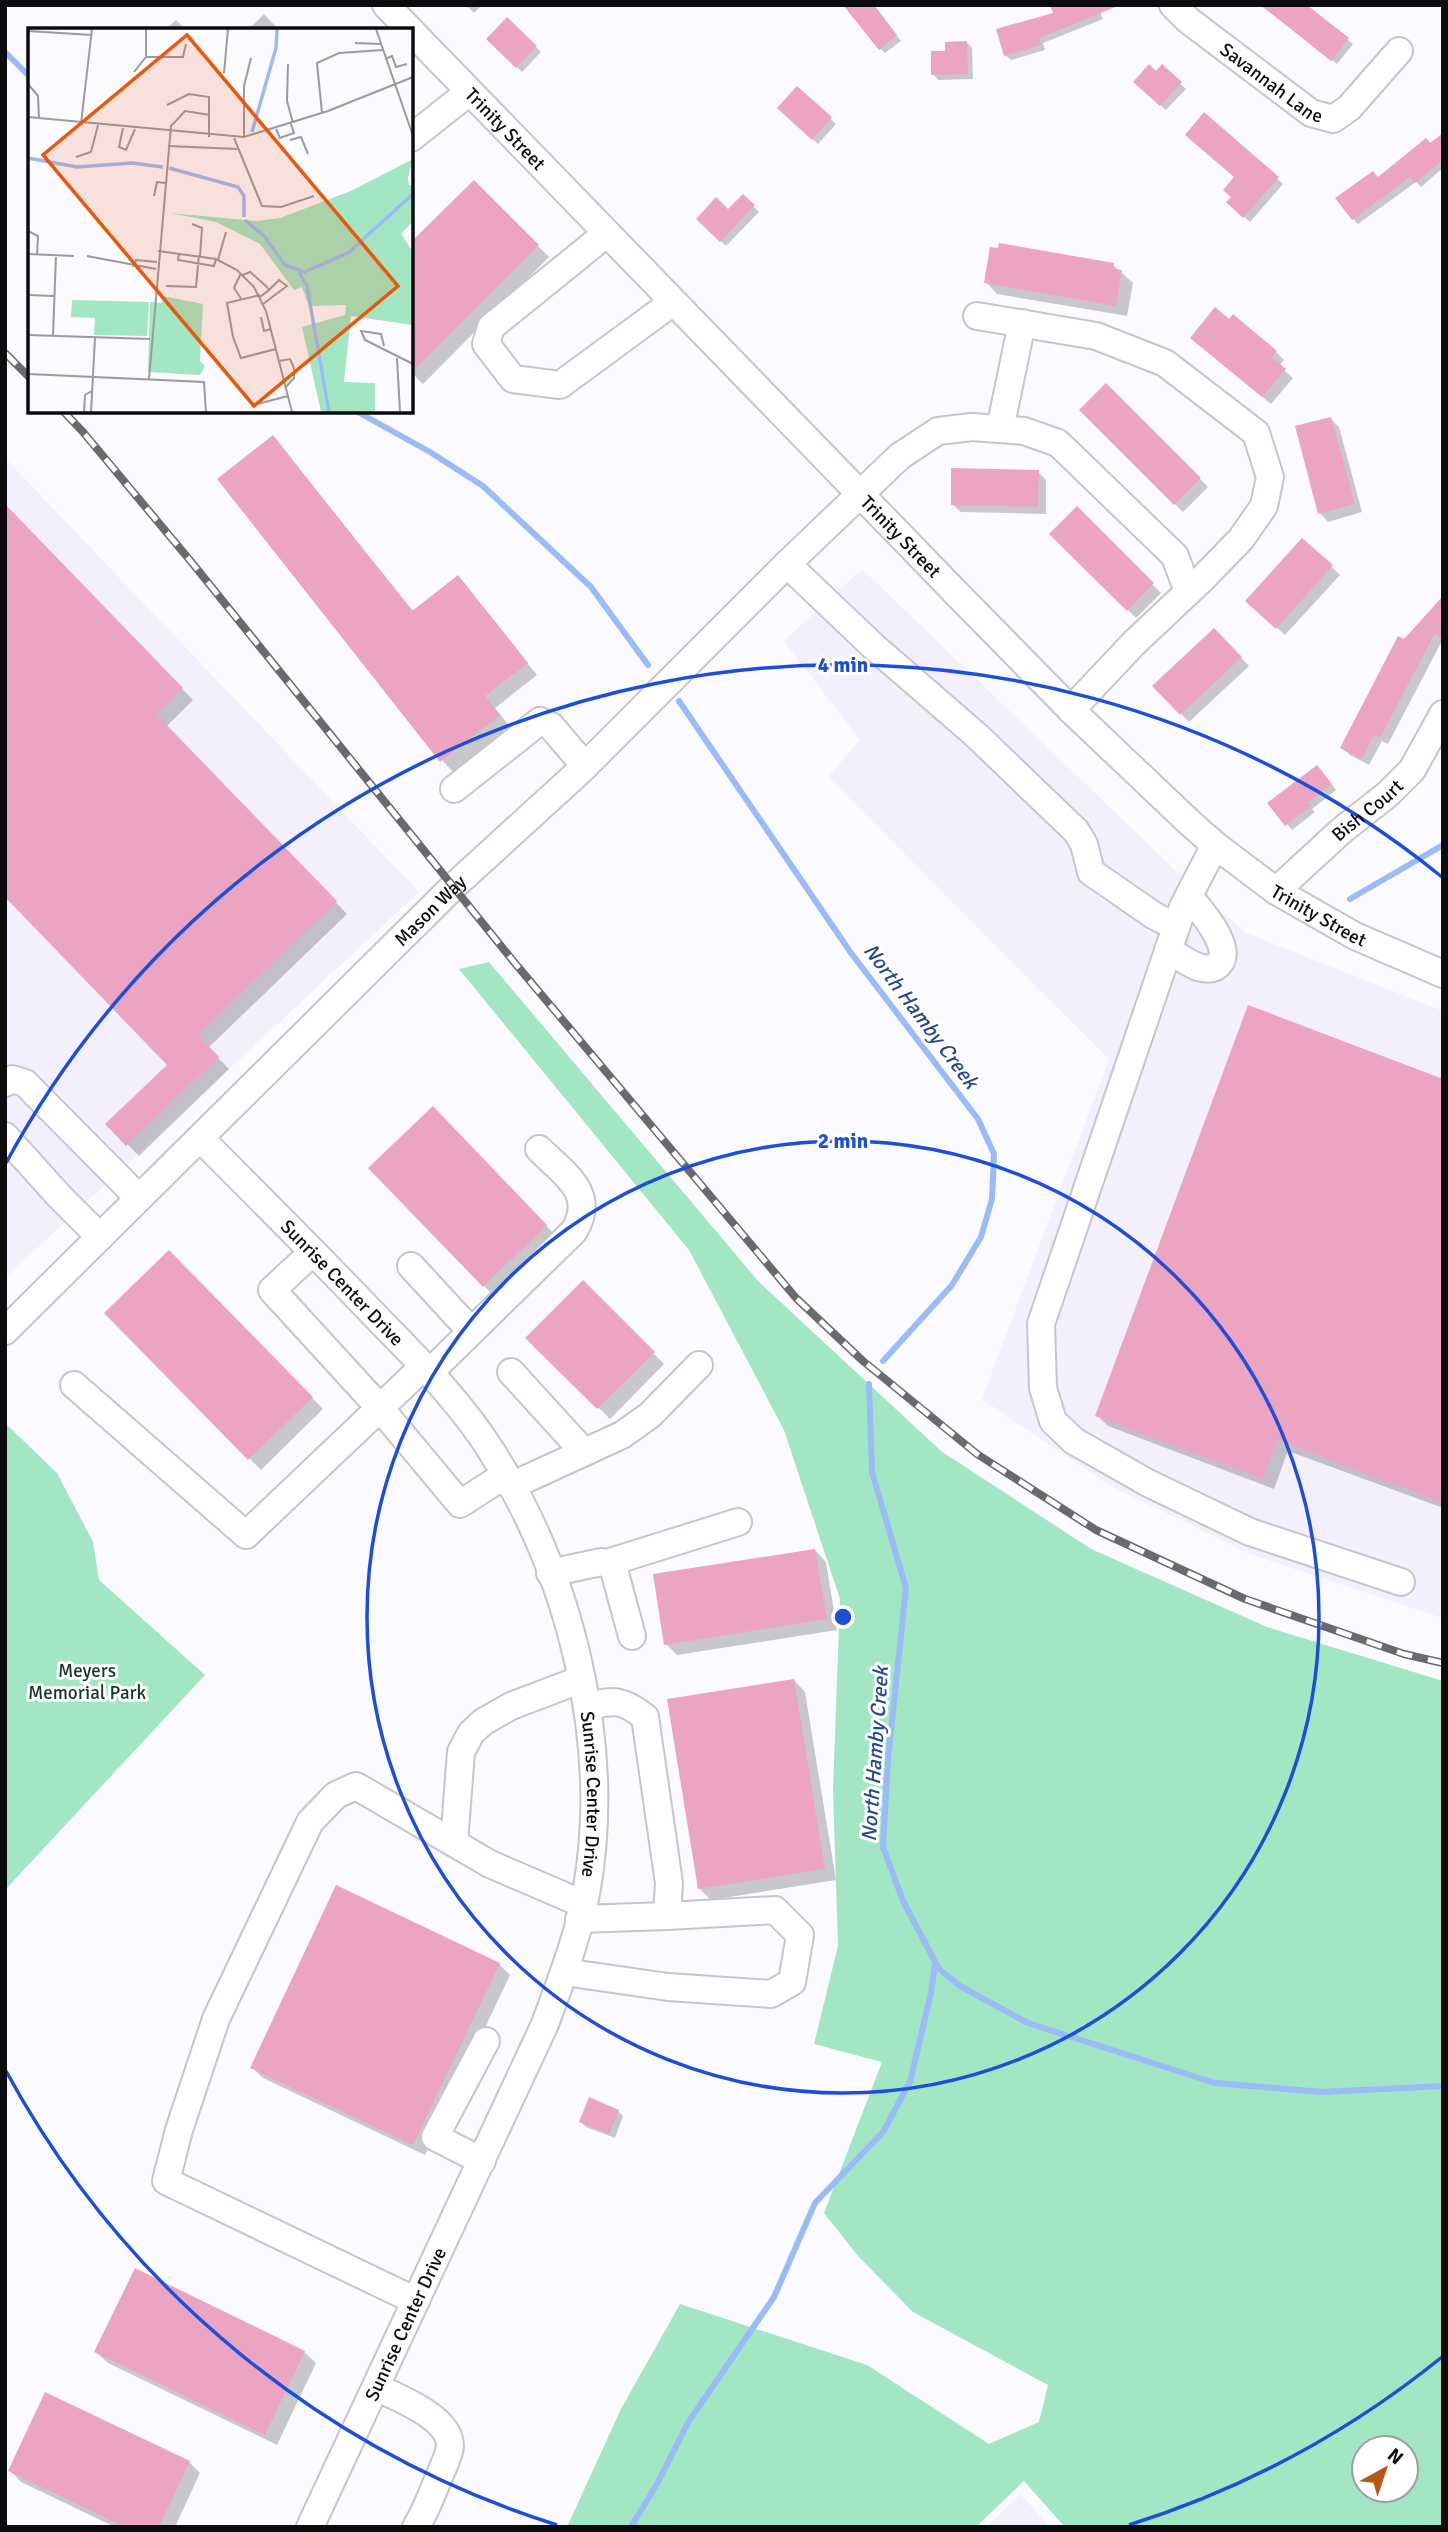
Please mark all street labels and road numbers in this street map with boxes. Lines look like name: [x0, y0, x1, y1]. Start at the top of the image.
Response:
street label: Savannah Lane: [1215, 38, 1325, 129]
street label: Trinity Street: [460, 83, 551, 176]
street label: Trinity Street: [855, 491, 946, 584]
street label: Bish Court: [1327, 774, 1409, 847]
street label: Mason Way: [389, 870, 471, 951]
street label: Trinity Street: [1266, 880, 1370, 953]
street label: Sunrise Center Drive: [275, 1215, 409, 1351]
street label: Sunrise Center Drive: [575, 1710, 605, 1879]
street label: Sunrise Center Drive: [360, 2244, 452, 2405]

